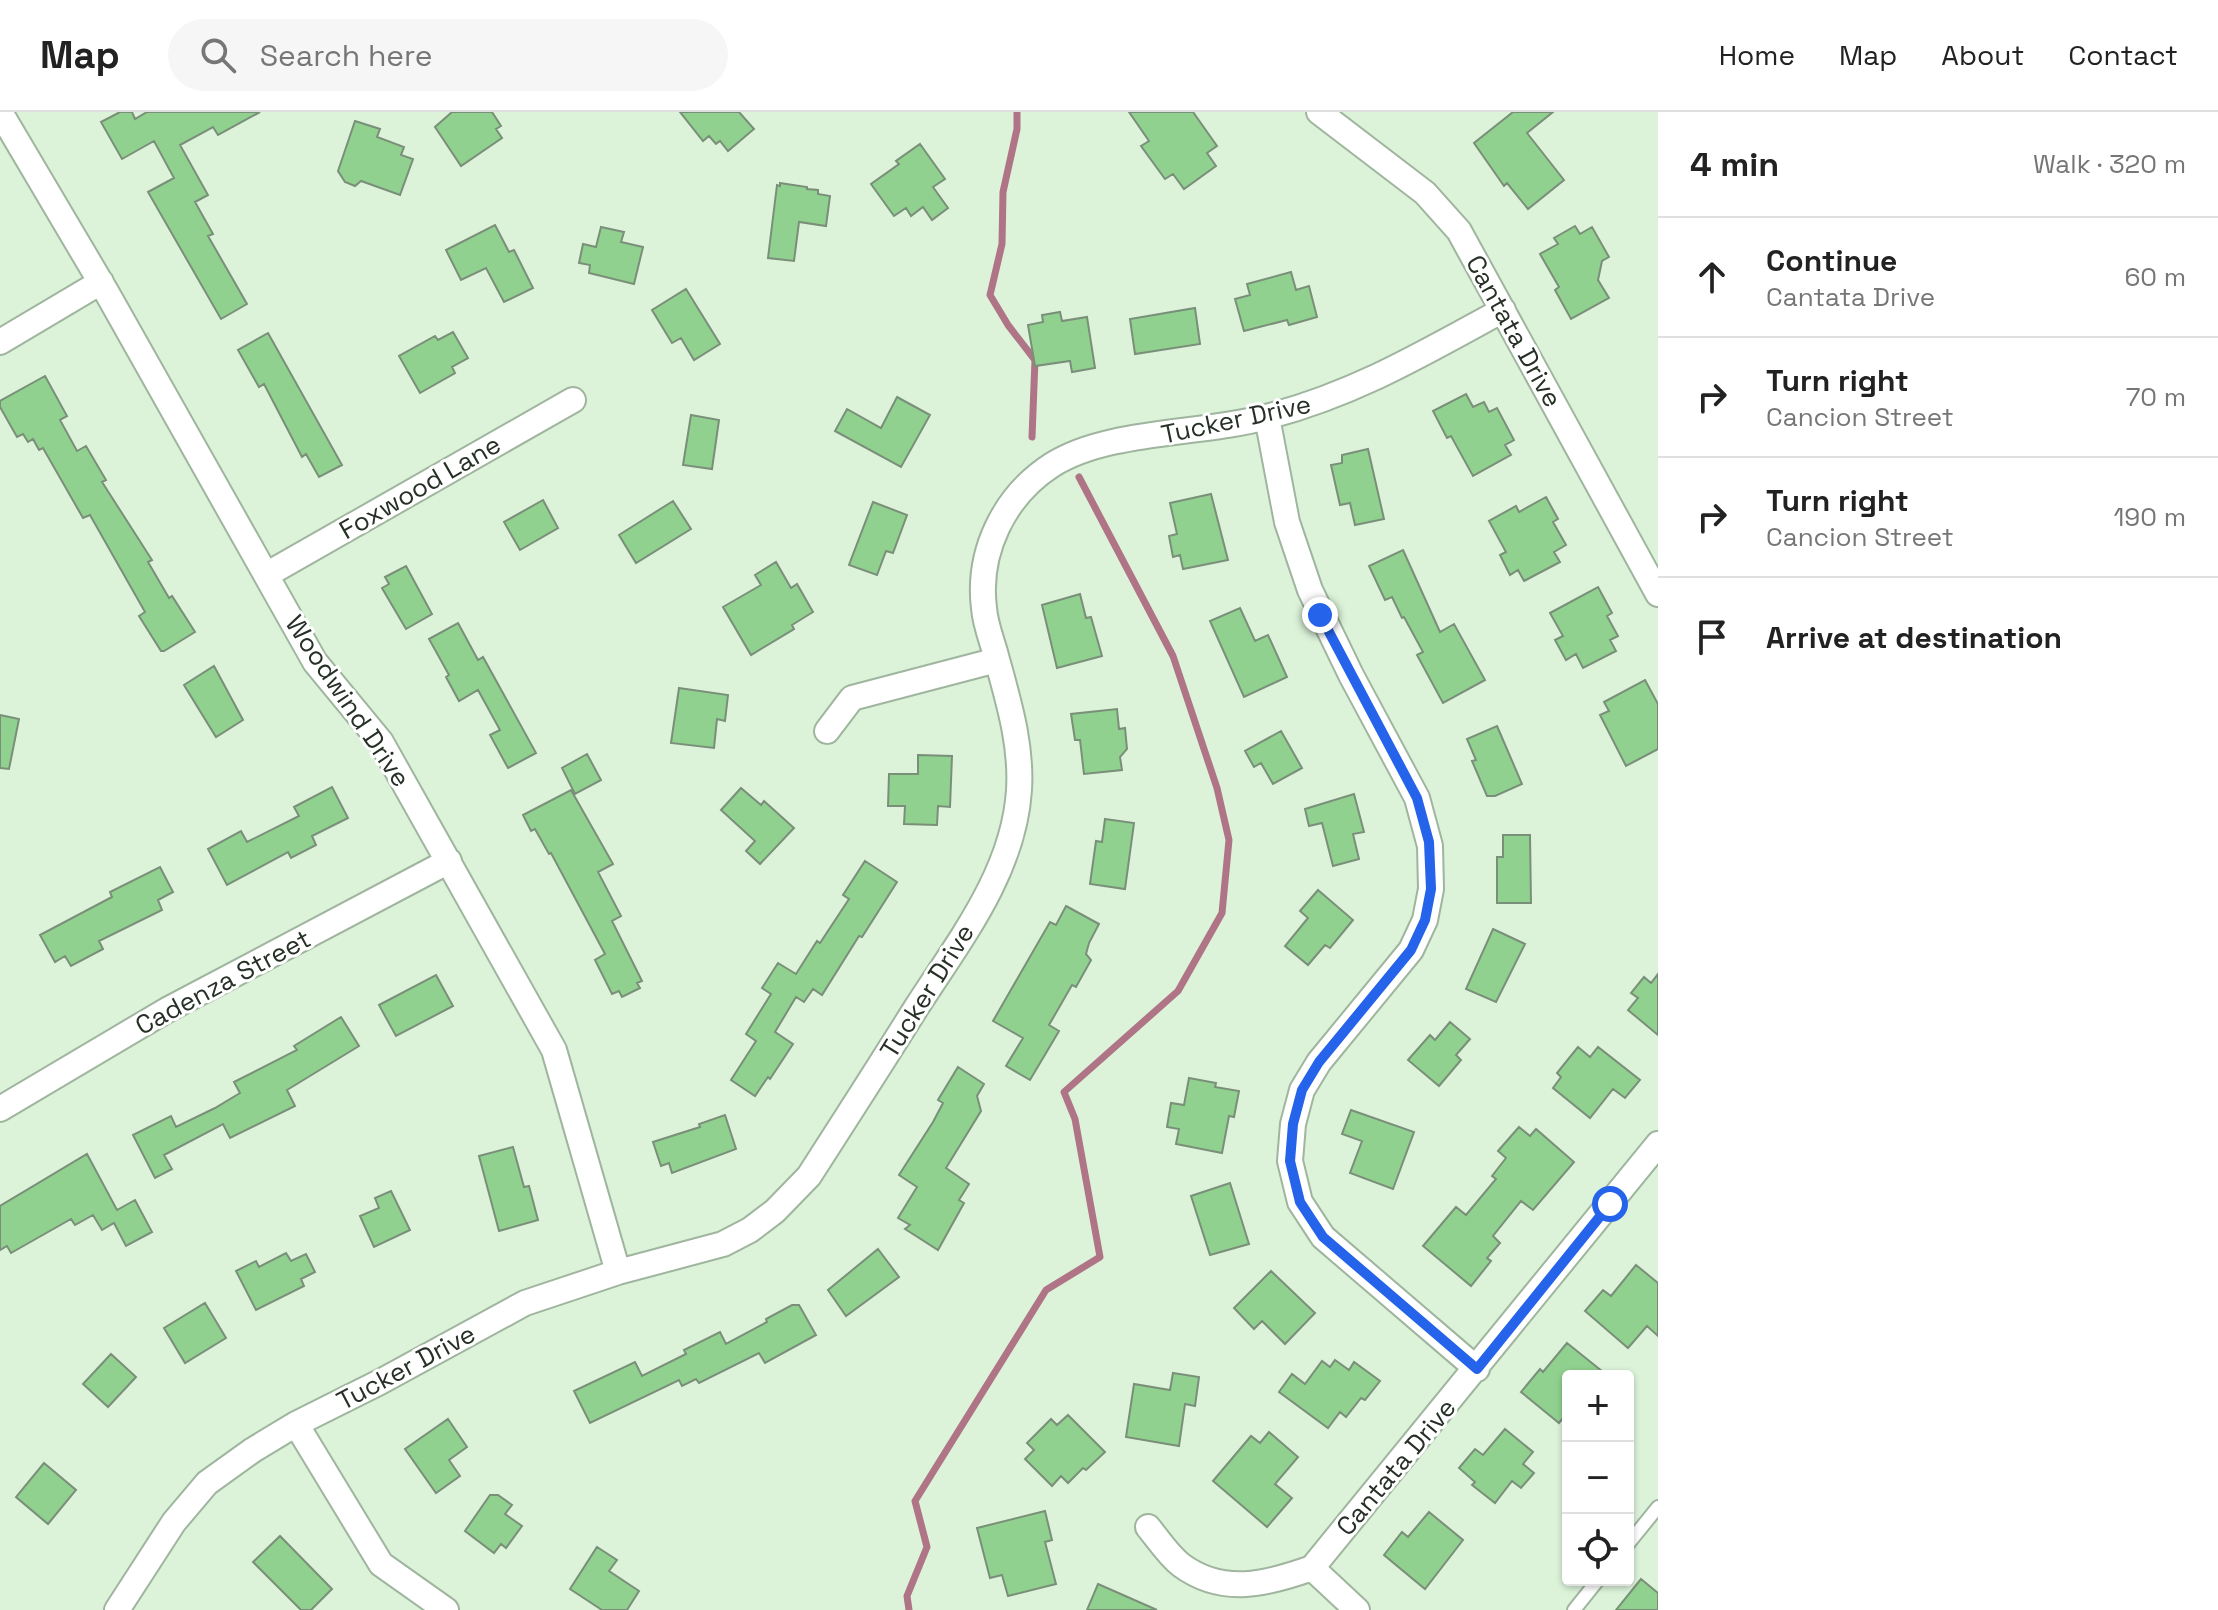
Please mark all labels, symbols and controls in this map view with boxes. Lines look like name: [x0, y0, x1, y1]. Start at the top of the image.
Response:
search box: [168, 19, 728, 91]
text: Map: [40, 31, 120, 79]
icon: search: [196, 33, 240, 77]
text: Search here: [260, 36, 433, 75]
text: Home: [1719, 37, 1795, 73]
text: Map: [1839, 37, 1897, 73]
text: About: [1941, 37, 2024, 73]
text: Contact: [2068, 37, 2178, 73]
text: 4 min: [1690, 143, 1779, 186]
text: Walk · 320 m: [2033, 147, 2186, 181]
text: Continue: [1766, 241, 1897, 280]
street label: Cantata Drive: [1458, 249, 1570, 413]
icon: ahead: [1690, 255, 1734, 299]
text: 60 m: [2124, 260, 2186, 294]
text: Cantata Drive: [1766, 280, 1935, 314]
text: Turn right: [1766, 361, 1909, 400]
icon: right: [1690, 375, 1734, 419]
text: 70 m: [2126, 380, 2186, 414]
street label: Tucker Drive: [1158, 387, 1314, 451]
text: Cancion Street: [1766, 400, 1954, 434]
street label: Foxwood Lane: [333, 427, 507, 547]
text: Turn right: [1766, 481, 1909, 520]
icon: right: [1690, 495, 1734, 539]
text: 190 m: [2114, 500, 2186, 534]
text: Cancion Street: [1766, 520, 1954, 554]
route end: [1302, 597, 1338, 633]
street label: Woodwind Drive: [278, 609, 418, 793]
icon: arrive: [1690, 615, 1734, 659]
text: Arrive at destination: [1766, 618, 2062, 657]
street label: Tucker Drive: [872, 917, 982, 1065]
street label: Cadenza Street: [129, 921, 317, 1043]
route start: [1592, 1186, 1628, 1222]
street label: Tucker Drive: [331, 1316, 481, 1418]
map controls: [1562, 1370, 1634, 1586]
button: +: [1562, 1370, 1634, 1442]
street label: Cantata Drive: [1329, 1391, 1463, 1543]
button: −: [1562, 1442, 1634, 1514]
button: locate: [1562, 1514, 1634, 1586]

